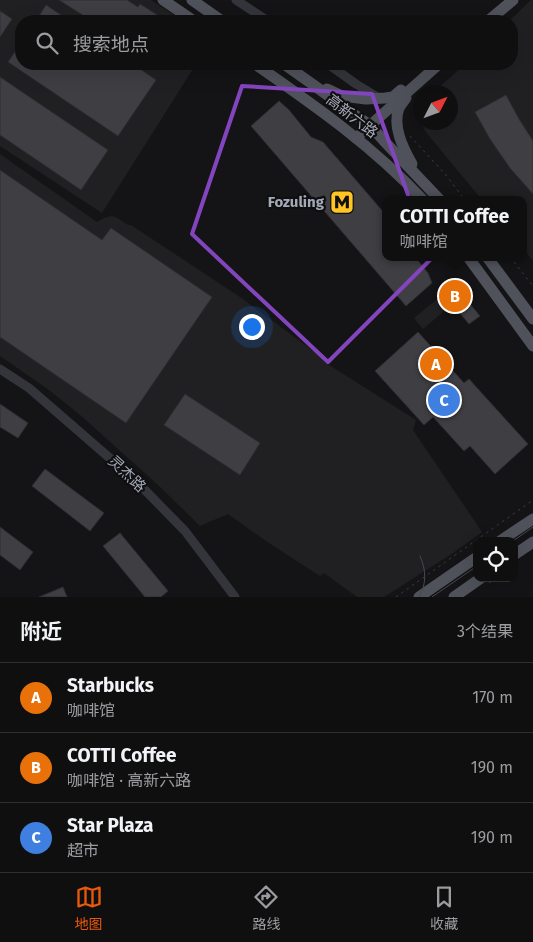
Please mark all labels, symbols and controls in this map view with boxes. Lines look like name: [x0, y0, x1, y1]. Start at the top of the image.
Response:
search box: [15, 15, 518, 70]
icon: search: [33, 29, 61, 57]
text: 搜索地点: [73, 33, 149, 56]
north arrow: [413, 85, 458, 130]
street label: 高新六路: [323, 90, 381, 142]
metro station icon: Fozuling: [329, 189, 355, 215]
place label: Fozuling: [268, 193, 325, 211]
popup: [382, 196, 527, 261]
text: COTTI Coffee: [400, 205, 509, 228]
text: 咖啡馆: [400, 232, 448, 251]
pin: B: [439, 277, 471, 315]
your location: [239, 314, 265, 340]
pin: A: [420, 345, 452, 383]
pin: C: [428, 381, 460, 419]
street label: 灵杰路: [104, 452, 150, 496]
map controls: [473, 537, 518, 582]
button: locate: [473, 537, 518, 582]
text: 附近: [20, 619, 62, 645]
text: 3个结果: [457, 622, 513, 641]
text: Starbucks: [67, 674, 154, 697]
text: A: [31, 688, 41, 707]
text: 170 m: [472, 688, 513, 707]
text: 咖啡馆: [67, 701, 115, 720]
text: COTTI Coffee: [67, 744, 177, 767]
text: B: [31, 758, 41, 777]
text: 190 m: [471, 758, 513, 777]
text: 咖啡馆 · 高新六路: [67, 771, 191, 790]
text: Star Plaza: [67, 814, 154, 837]
text: C: [31, 828, 41, 847]
text: 190 m: [471, 828, 513, 847]
text: 超市: [67, 841, 99, 860]
tab: 地图: [75, 883, 103, 933]
tab: 路线: [252, 883, 280, 933]
tab: 收藏: [430, 883, 458, 933]

